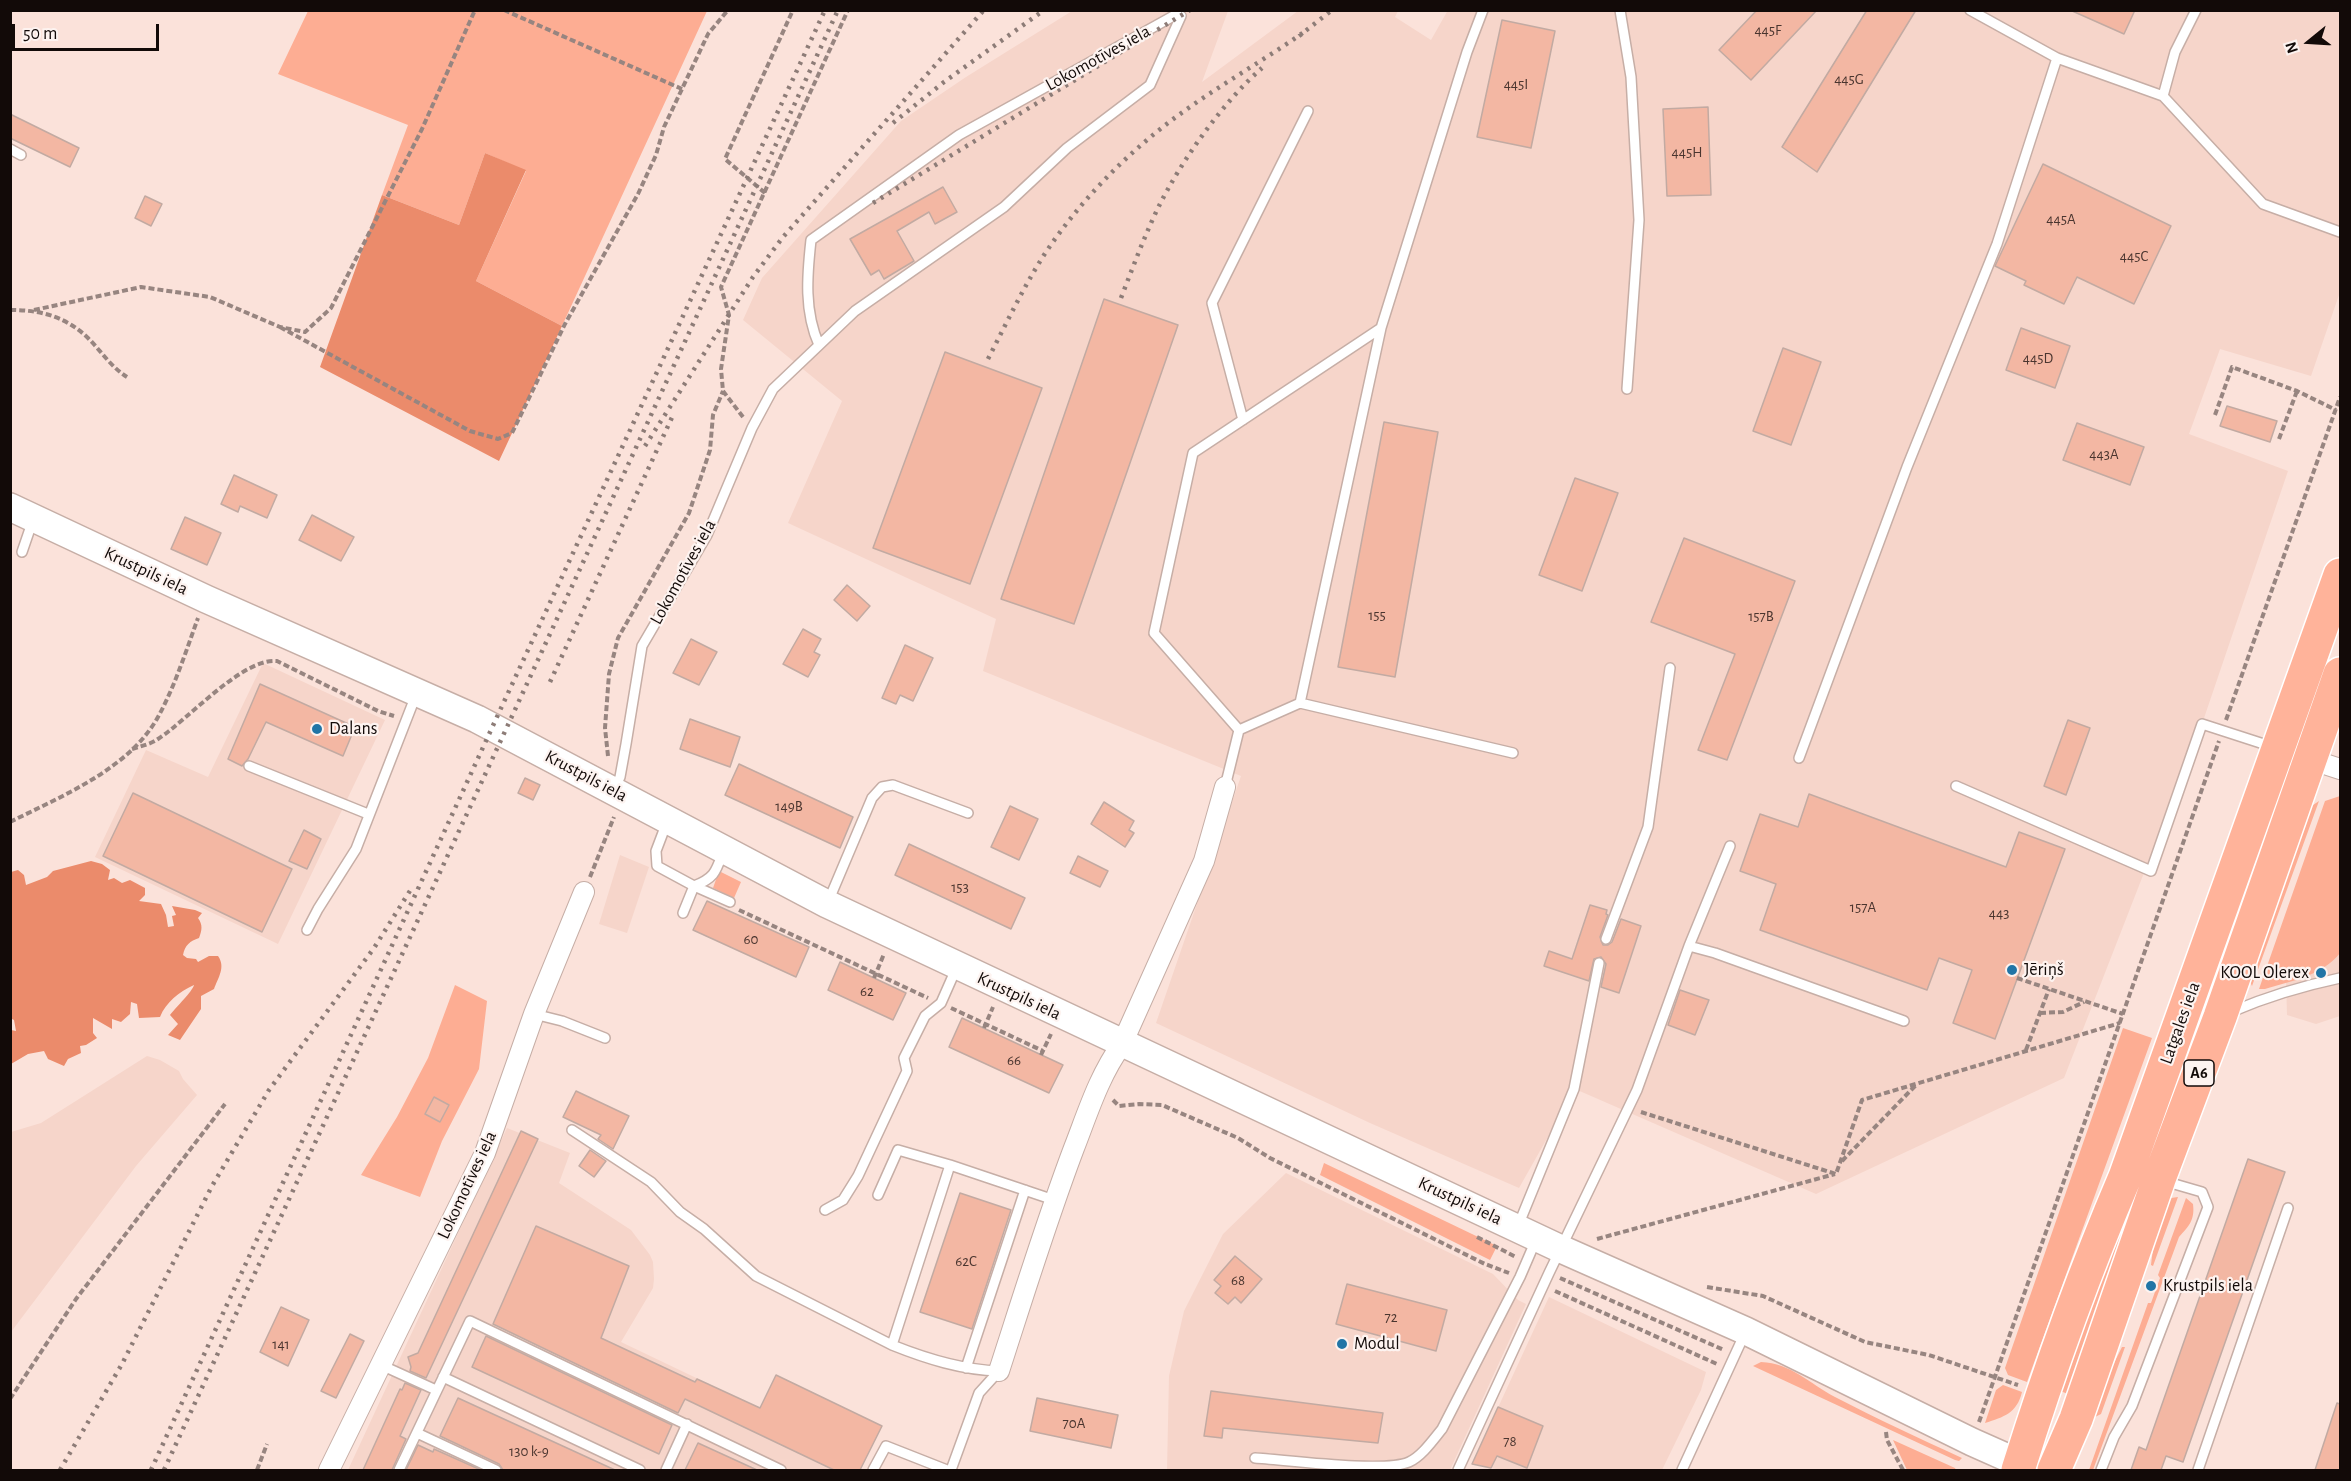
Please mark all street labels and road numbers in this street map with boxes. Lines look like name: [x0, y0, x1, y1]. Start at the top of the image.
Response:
street label: Lokomotīves iela: [1042, 20, 1154, 96]
street label: Lokomotīves iela: [645, 516, 721, 628]
street label: Krustpils iela: [101, 542, 191, 600]
street label: Krustpils iela: [541, 745, 631, 807]
street label: Krustpils iela: [974, 967, 1064, 1025]
street label: Latgales iela: [2155, 979, 2205, 1067]
road number: A6: [2184, 1060, 2214, 1086]
street label: Lokomotīves iela: [433, 1128, 501, 1242]
street label: Krustpils iela: [1415, 1172, 1505, 1230]

